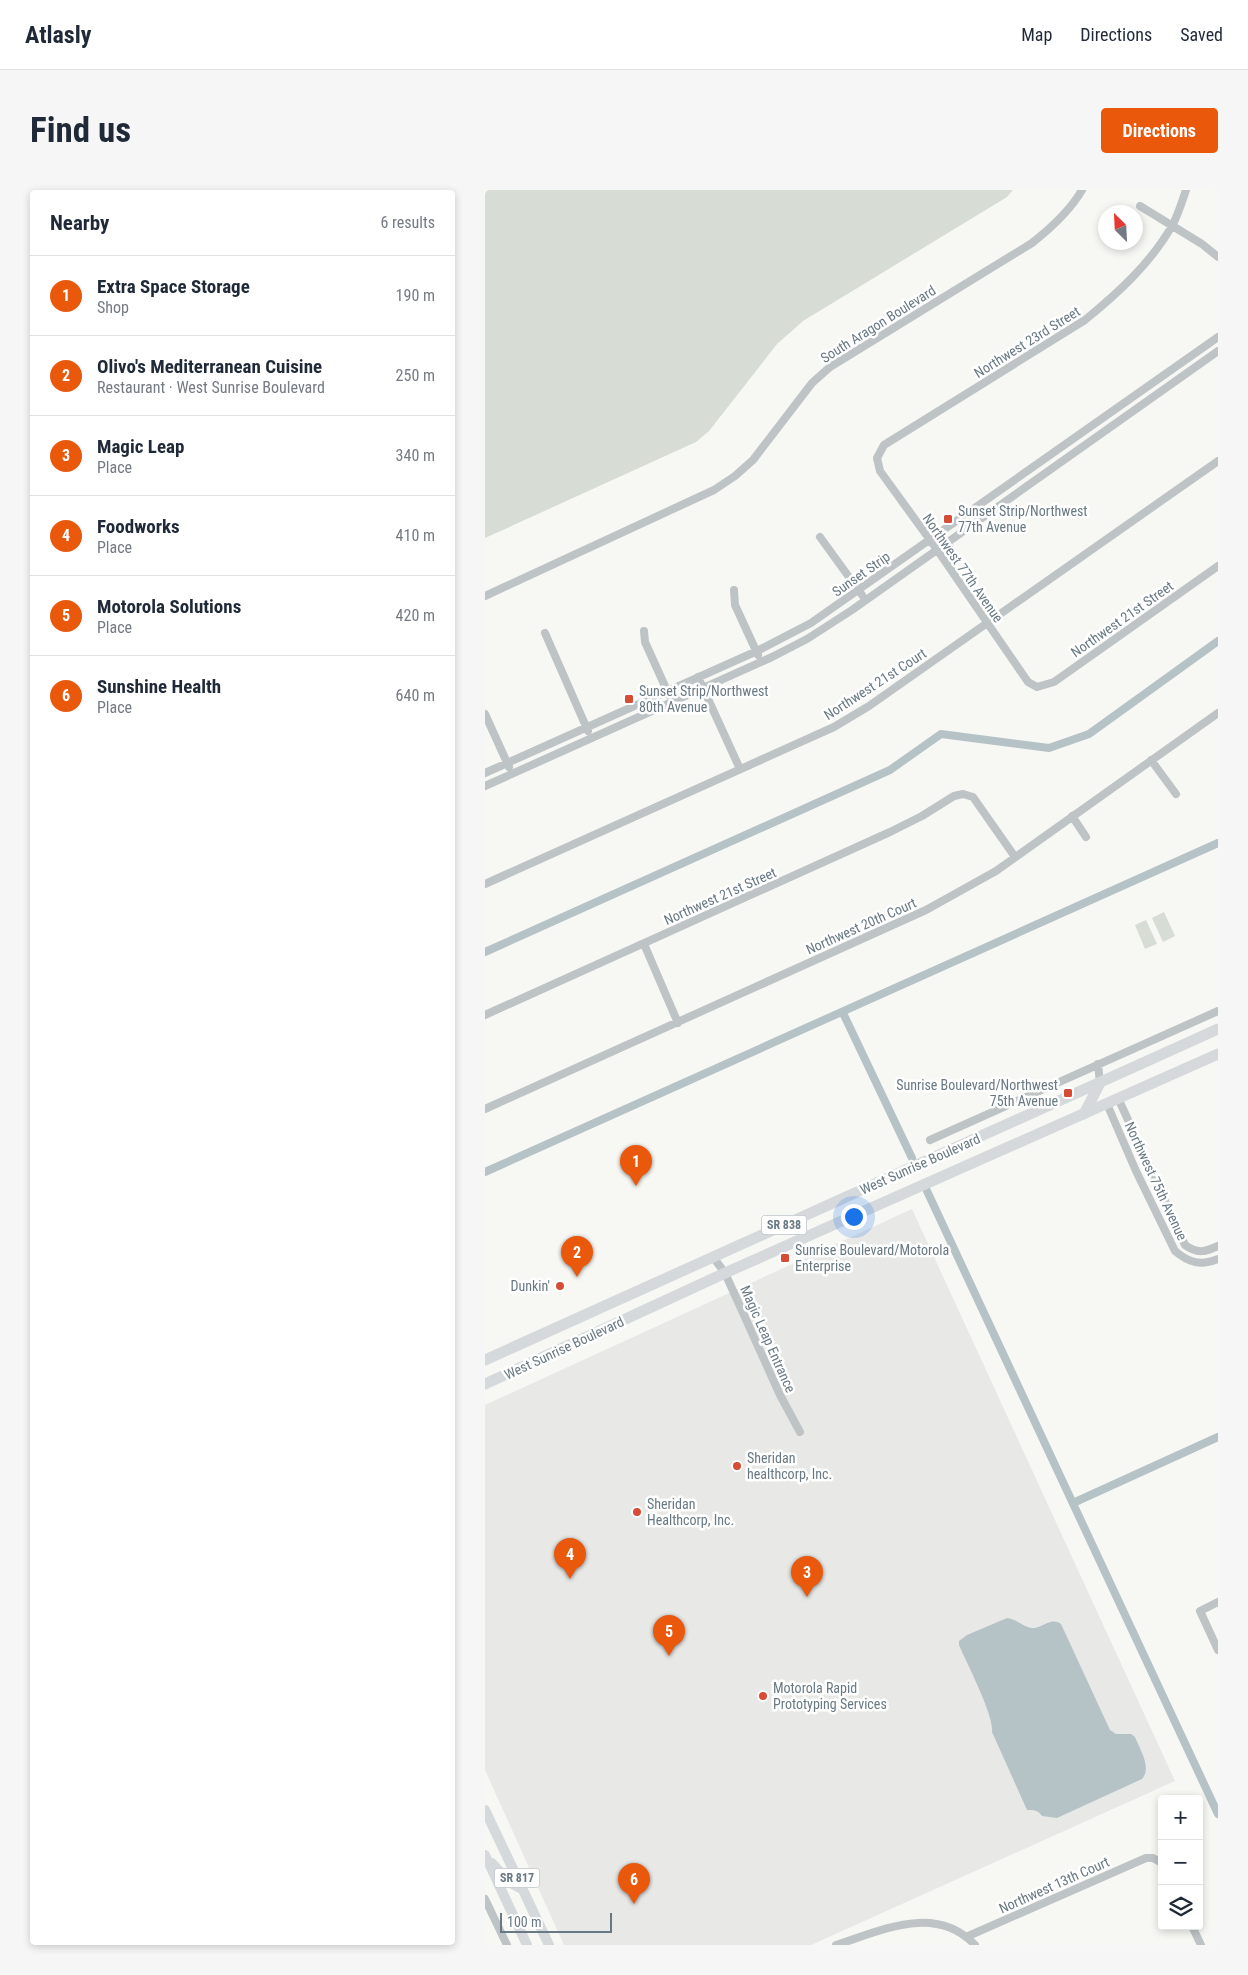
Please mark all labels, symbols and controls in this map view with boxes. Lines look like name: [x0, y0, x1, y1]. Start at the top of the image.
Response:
text: Atlasly: [25, 21, 91, 49]
text: Map: [1021, 24, 1052, 45]
text: Directions: [1080, 24, 1152, 45]
text: Saved: [1180, 24, 1223, 45]
button: Directions: [1101, 108, 1218, 153]
text: Find us: [30, 110, 131, 151]
north arrow: [1098, 205, 1143, 250]
text: Nearby: [50, 211, 109, 235]
text: 6 results: [380, 213, 435, 232]
text: Extra Space Storage: [97, 275, 250, 298]
street label: South Aragon Boulevard: [818, 282, 938, 366]
text: 1: [62, 286, 70, 305]
text: 190 m: [396, 286, 435, 305]
text: Shop: [97, 298, 129, 317]
street label: Northwest 23rd Street: [971, 303, 1083, 381]
text: Olivo's Mediterranean Cuisine: [97, 355, 322, 378]
text: 2: [62, 366, 70, 385]
text: 250 m: [396, 366, 435, 385]
text: Restaurant · West Sunrise Boulevard: [97, 378, 325, 397]
text: Magic Leap: [97, 435, 184, 458]
text: 3: [62, 446, 70, 465]
text: 340 m: [396, 446, 435, 465]
text: Place: [97, 458, 132, 477]
place label: Sunset Strip/Northwest 77th Avenue: [958, 503, 1088, 535]
street label: Northwest 77th Avenue: [919, 511, 1007, 626]
marker: Sunset Strip/Northwest 77th Avenue: [942, 513, 954, 525]
text: Foodworks: [97, 515, 180, 538]
text: 4: [62, 526, 70, 545]
text: 410 m: [396, 526, 435, 545]
text: Place: [97, 538, 132, 557]
street label: Sunset Strip: [829, 548, 893, 600]
street label: Northwest 21st Street: [1068, 578, 1176, 660]
text: Motorola Solutions: [97, 595, 241, 618]
text: 5: [62, 606, 70, 625]
text: 420 m: [396, 606, 435, 625]
text: Place: [97, 618, 132, 637]
street label: Northwest 21st Court: [821, 645, 929, 723]
text: Sunshine Health: [97, 675, 221, 698]
place label: Sunset Strip/Northwest 80th Avenue: [639, 683, 769, 715]
text: 6: [62, 686, 70, 705]
text: 640 m: [396, 686, 435, 705]
marker: Sunset Strip/Northwest 80th Avenue: [623, 693, 635, 705]
text: Place: [97, 698, 132, 717]
street label: Northwest 21st Street: [661, 864, 779, 928]
street label: Northwest 20th Court: [803, 894, 919, 958]
place label: Sunrise Boulevard/Northwest 75th Avenue: [896, 1077, 1058, 1109]
marker: Sunrise Boulevard/Northwest 75th Avenue: [1062, 1087, 1074, 1099]
street label: Northwest 75th Avenue: [1122, 1119, 1191, 1243]
street label: West Sunrise Boulevard: [857, 1130, 983, 1198]
pin: 1: [620, 1145, 652, 1186]
your location: [841, 1204, 867, 1230]
road number: SR 838: [761, 1216, 807, 1234]
pin: 2: [561, 1236, 593, 1277]
place label: Sunrise Boulevard/Motorola Enterprise: [795, 1242, 949, 1274]
marker: Sunrise Boulevard/Motorola Enterprise: [779, 1252, 791, 1264]
place label: Dunkin': [510, 1278, 550, 1294]
marker: Dunkin': [554, 1280, 566, 1292]
street label: Magic Leap Entrance: [737, 1283, 799, 1395]
street label: West Sunrise Boulevard: [502, 1313, 626, 1383]
place label: Sheridan healthcorp, Inc.: [747, 1450, 832, 1482]
marker: Sheridan healthcorp, Inc.: [731, 1460, 743, 1472]
place label: Sheridan Healthcorp, Inc.: [647, 1496, 734, 1528]
marker: Sheridan Healthcorp, Inc.: [631, 1506, 643, 1518]
pin: 4: [554, 1538, 586, 1579]
pin: 3: [791, 1556, 823, 1597]
pin: 5: [653, 1615, 685, 1656]
place label: Motorola Rapid Prototyping Services: [773, 1680, 887, 1712]
marker: Motorola Rapid Prototyping Services: [757, 1690, 769, 1702]
map controls: [1158, 1795, 1203, 1930]
button: +: [1158, 1795, 1203, 1840]
button: −: [1158, 1840, 1203, 1885]
street label: Northwest 13th Court: [996, 1853, 1112, 1917]
pin: 6: [618, 1863, 650, 1904]
road number: SR 817: [495, 1869, 539, 1888]
button: layers: [1158, 1885, 1203, 1930]
scale bar: [500, 1910, 613, 1933]
text: 100 m: [507, 1914, 542, 1930]

